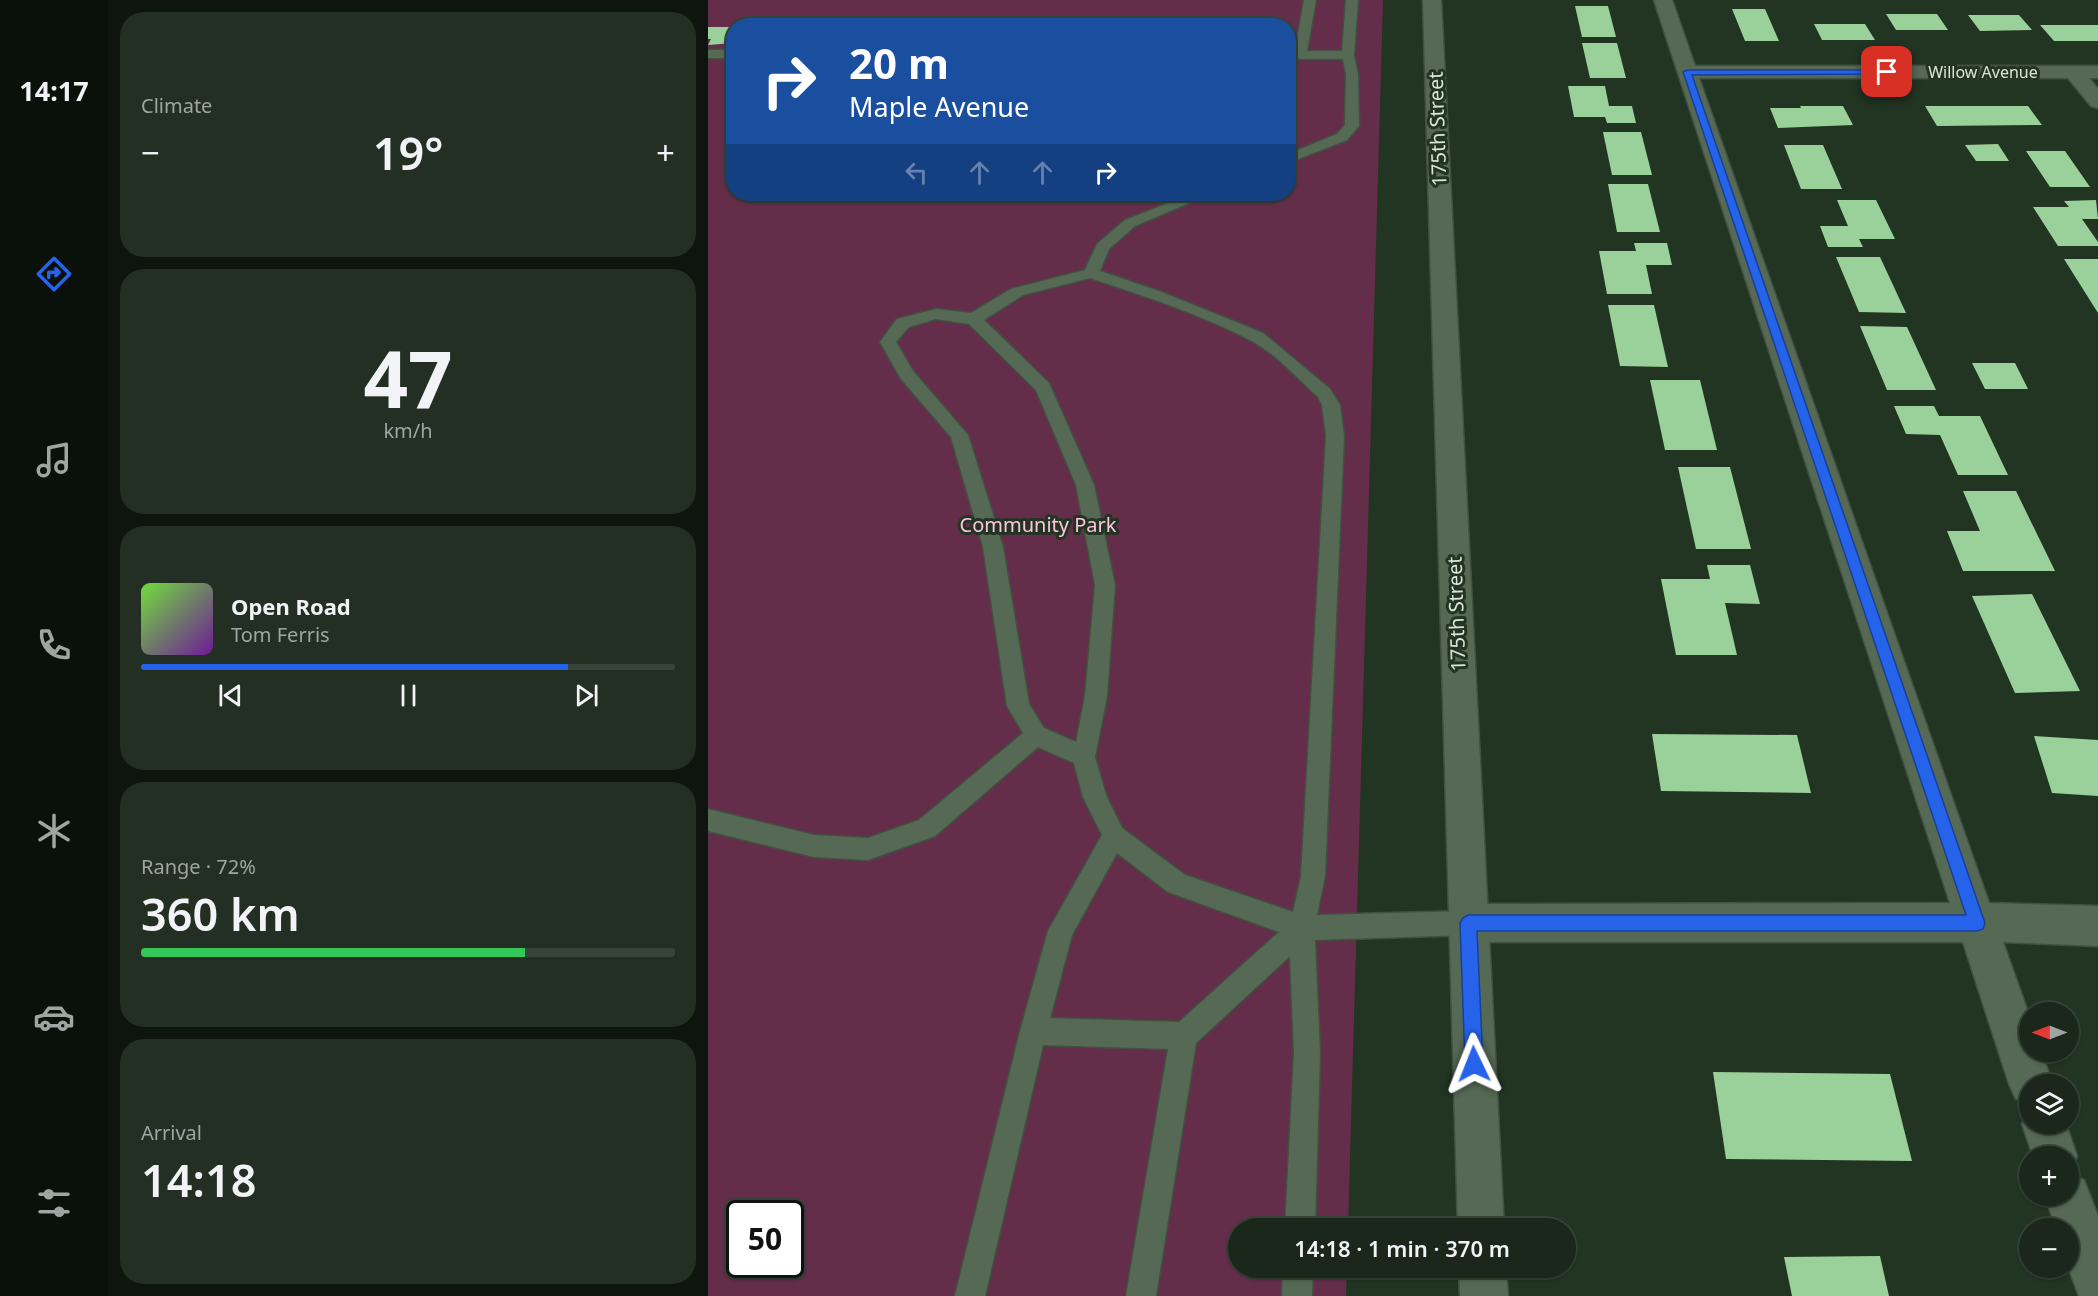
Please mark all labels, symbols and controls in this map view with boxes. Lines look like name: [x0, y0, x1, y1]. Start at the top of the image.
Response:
text: 20 m: [849, 34, 949, 91]
icon: right: [750, 42, 828, 120]
pin: [1861, 46, 1912, 97]
icon: arrive: [1870, 55, 1903, 88]
street label: Willow Avenue: [1928, 61, 2038, 83]
street label: 175th Street: [1422, 71, 1452, 187]
text: 14:17: [19, 72, 89, 109]
text: Maple Avenue: [849, 88, 1029, 125]
text: Climate: [141, 92, 212, 119]
text: 19°: [373, 122, 443, 183]
text: −: [141, 130, 160, 175]
text: +: [656, 130, 675, 175]
icon: left: [900, 156, 933, 189]
icon: ahead: [963, 156, 996, 189]
icon: ahead: [1026, 156, 1059, 189]
icon: right: [1089, 156, 1122, 189]
icon: directions: [33, 253, 75, 295]
text: 47: [363, 325, 453, 431]
text: km/h: [383, 417, 433, 444]
icon: music: [33, 439, 75, 481]
park label: Community Park: [960, 511, 1117, 538]
street label: 175th Street: [1441, 556, 1471, 672]
text: Open Road: [231, 591, 351, 621]
text: Tom Ferris: [231, 621, 330, 648]
icon: phone: [33, 624, 75, 666]
icon: previous: [214, 679, 247, 712]
icon: pause: [392, 679, 425, 712]
icon: next: [570, 679, 603, 712]
icon: climate: [33, 810, 75, 852]
text: Range · 72%: [141, 853, 256, 880]
text: 360 km: [141, 883, 300, 944]
icon: car: [33, 996, 75, 1038]
north arrow: [2019, 1002, 2079, 1062]
map controls: [2019, 1002, 2079, 1278]
position arrow: [1442, 1032, 1506, 1096]
button: layers: [2019, 1074, 2079, 1134]
text: Arrival: [141, 1119, 202, 1146]
button: +: [2019, 1146, 2079, 1206]
text: 14:18: [141, 1149, 256, 1210]
icon: filters: [33, 1182, 75, 1224]
speed limit sign: 50: [726, 1200, 804, 1278]
button: −: [2019, 1218, 2079, 1278]
text: 14:18 · 1 min · 370 m: [1294, 1233, 1510, 1263]

